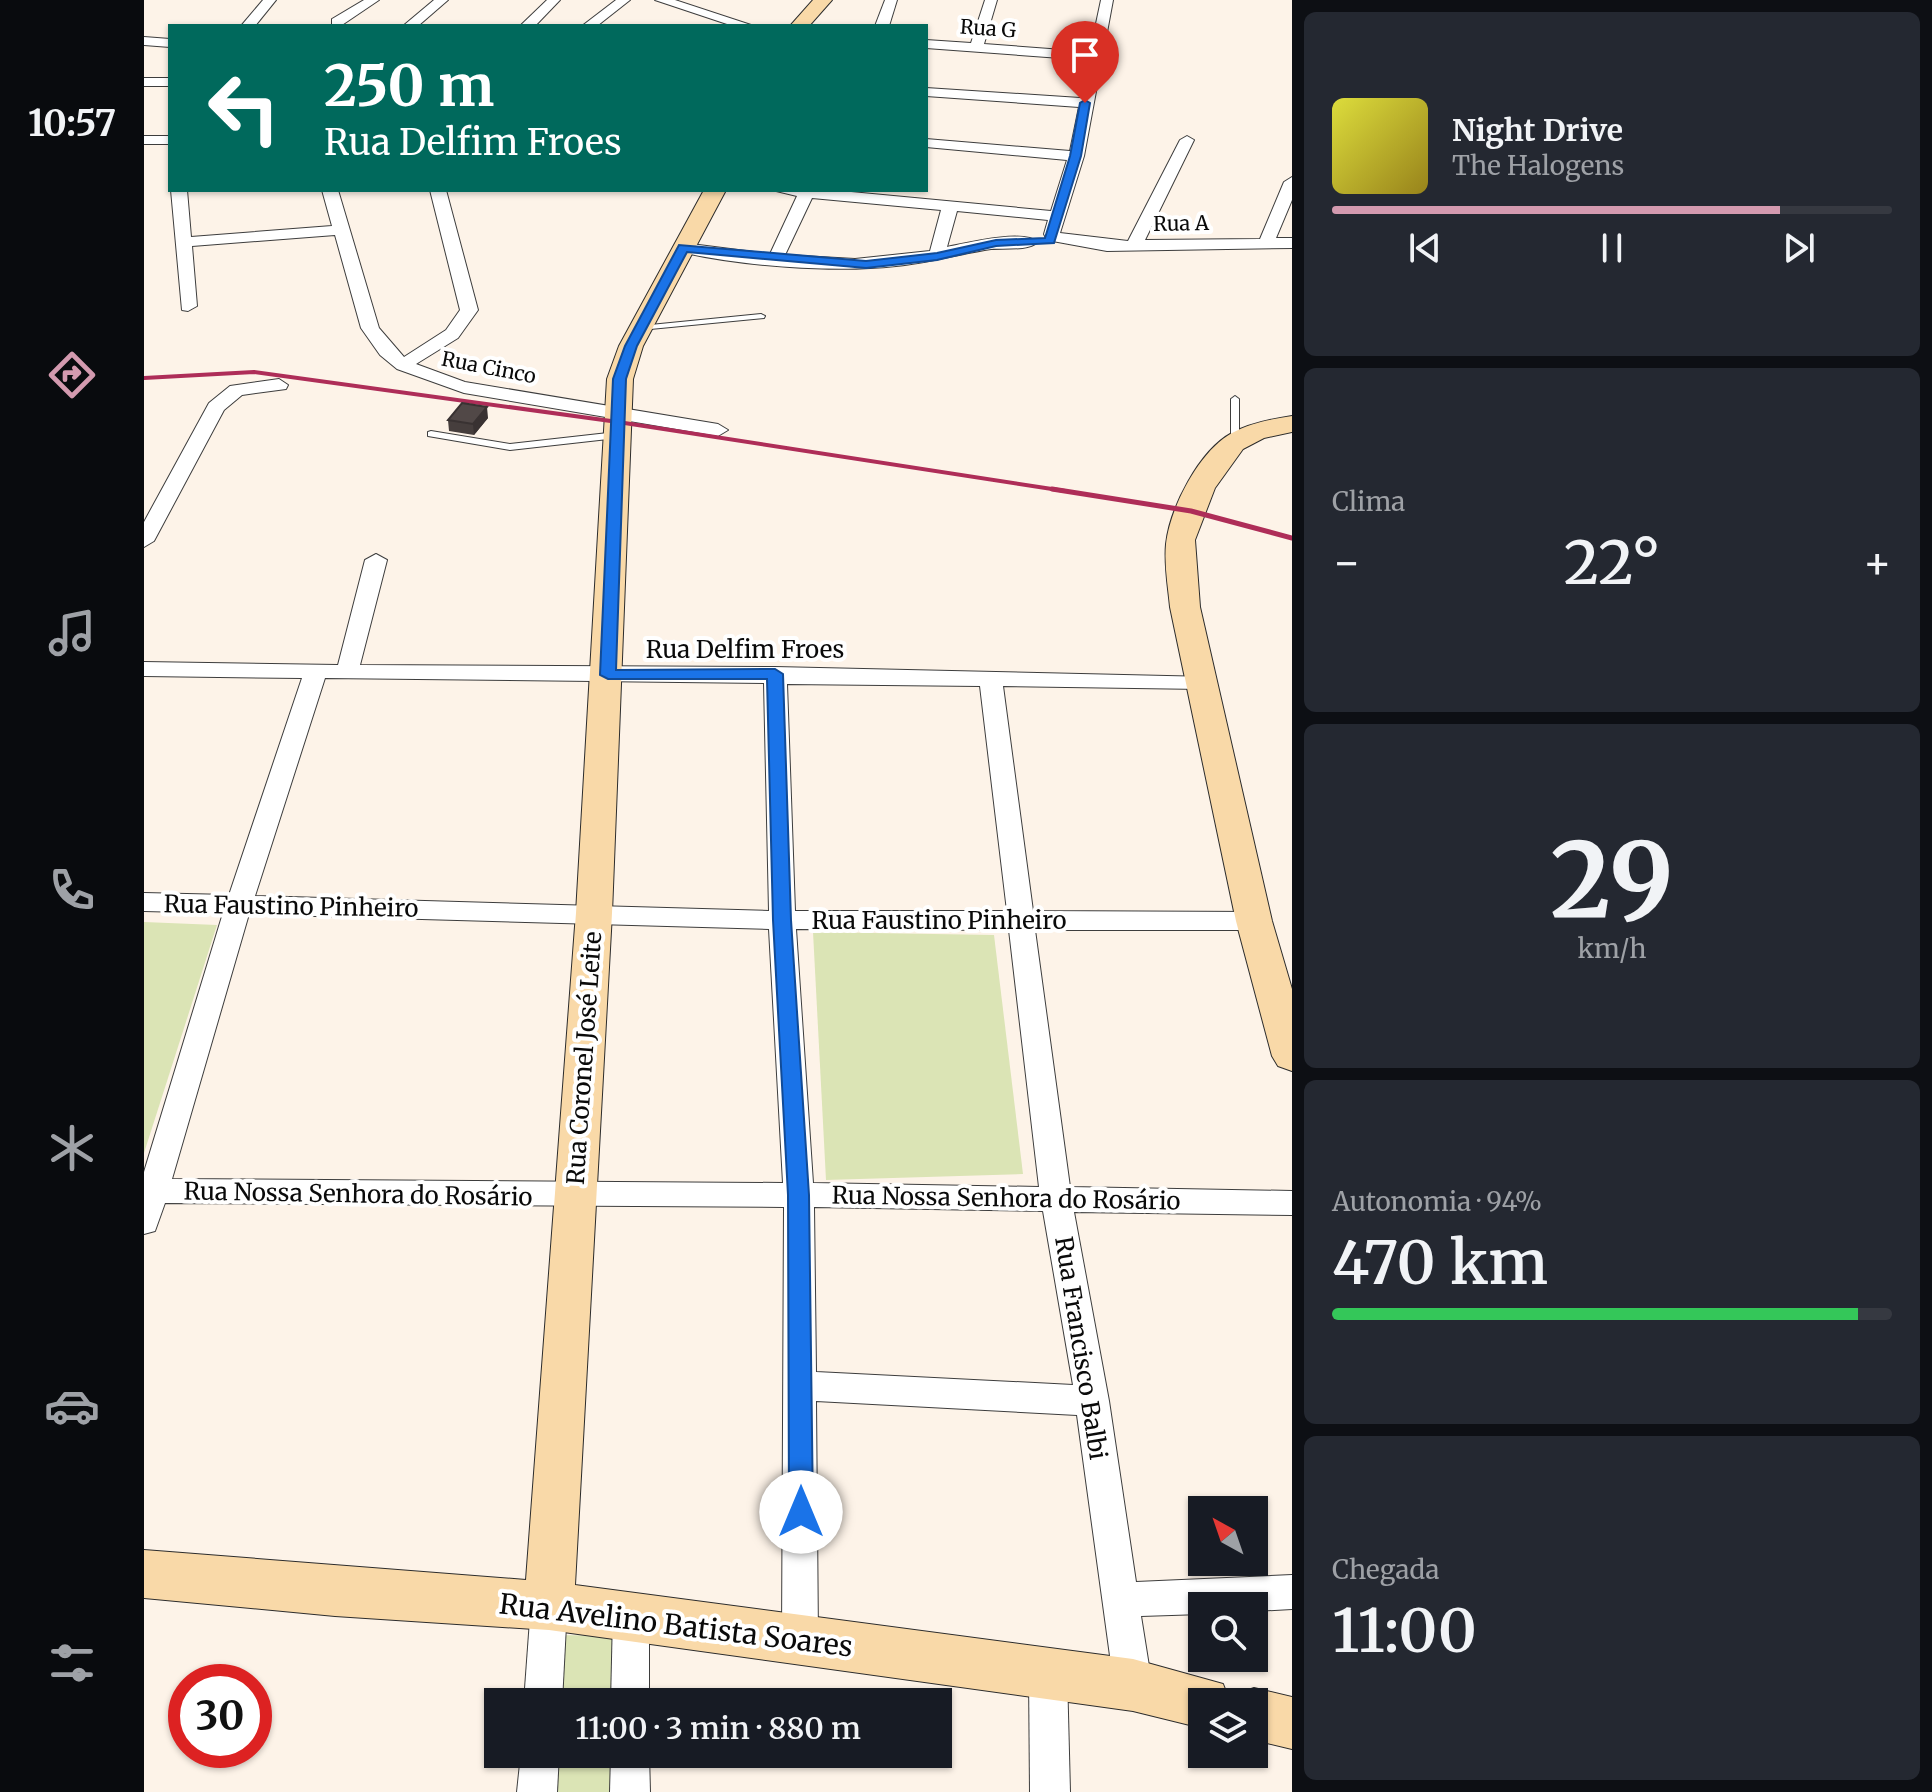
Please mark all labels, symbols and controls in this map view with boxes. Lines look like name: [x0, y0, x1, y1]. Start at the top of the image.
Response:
street label: Rua G: [959, 14, 1017, 42]
pin: [1051, 21, 1119, 103]
icon: arrive: [1063, 33, 1107, 77]
text: 250 m: [324, 51, 494, 121]
icon: left: [192, 56, 296, 160]
text: 10:57: [28, 101, 116, 146]
text: Night Drive: [1452, 111, 1623, 149]
text: Rua Delfim Froes: [324, 120, 622, 165]
text: The Halogens: [1452, 149, 1624, 182]
street label: Rua A: [1153, 210, 1210, 236]
icon: previous: [1403, 226, 1447, 270]
icon: pause: [1590, 226, 1634, 270]
icon: next: [1777, 226, 1821, 270]
street label: Rua Cinco: [440, 346, 539, 388]
icon: directions: [44, 347, 100, 403]
text: Clima: [1332, 485, 1405, 518]
text: 22°: [1564, 525, 1660, 600]
text: −: [1332, 535, 1361, 590]
text: +: [1863, 535, 1892, 590]
icon: music: [44, 605, 100, 661]
street label: Rua Delfim Froes: [646, 634, 844, 665]
text: 29: [1550, 815, 1674, 945]
icon: phone: [44, 862, 100, 918]
street label: Rua Faustino Pinheiro: [163, 888, 419, 924]
street label: Rua Faustino Pinheiro: [812, 905, 1066, 936]
street label: Rua Coronel José Leite: [560, 930, 608, 1186]
text: km/h: [1578, 932, 1646, 965]
icon: climate: [44, 1120, 100, 1176]
street label: Rua Nossa Senhora do Rosário: [183, 1175, 533, 1213]
street label: Rua Nossa Senhora do Rosário: [831, 1179, 1181, 1217]
text: Autonomia · 94%: [1332, 1185, 1542, 1218]
text: 470 km: [1332, 1225, 1548, 1300]
street label: Rua Francisco Balbi: [1048, 1234, 1114, 1462]
icon: car: [44, 1378, 100, 1434]
position arrow: [759, 1470, 843, 1554]
north arrow: [1188, 1496, 1268, 1576]
map controls: [1188, 1496, 1268, 1768]
text: Chegada: [1332, 1553, 1439, 1586]
street label: Rua Avelino Batista Soares: [497, 1585, 855, 1665]
button: search: [1188, 1592, 1268, 1672]
text: 11:00: [1332, 1593, 1477, 1668]
icon: filters: [44, 1635, 100, 1691]
speed limit sign: 30: [168, 1664, 272, 1768]
button: layers: [1188, 1688, 1268, 1768]
text: 11:00 · 3 min · 880 m: [575, 1709, 861, 1747]

